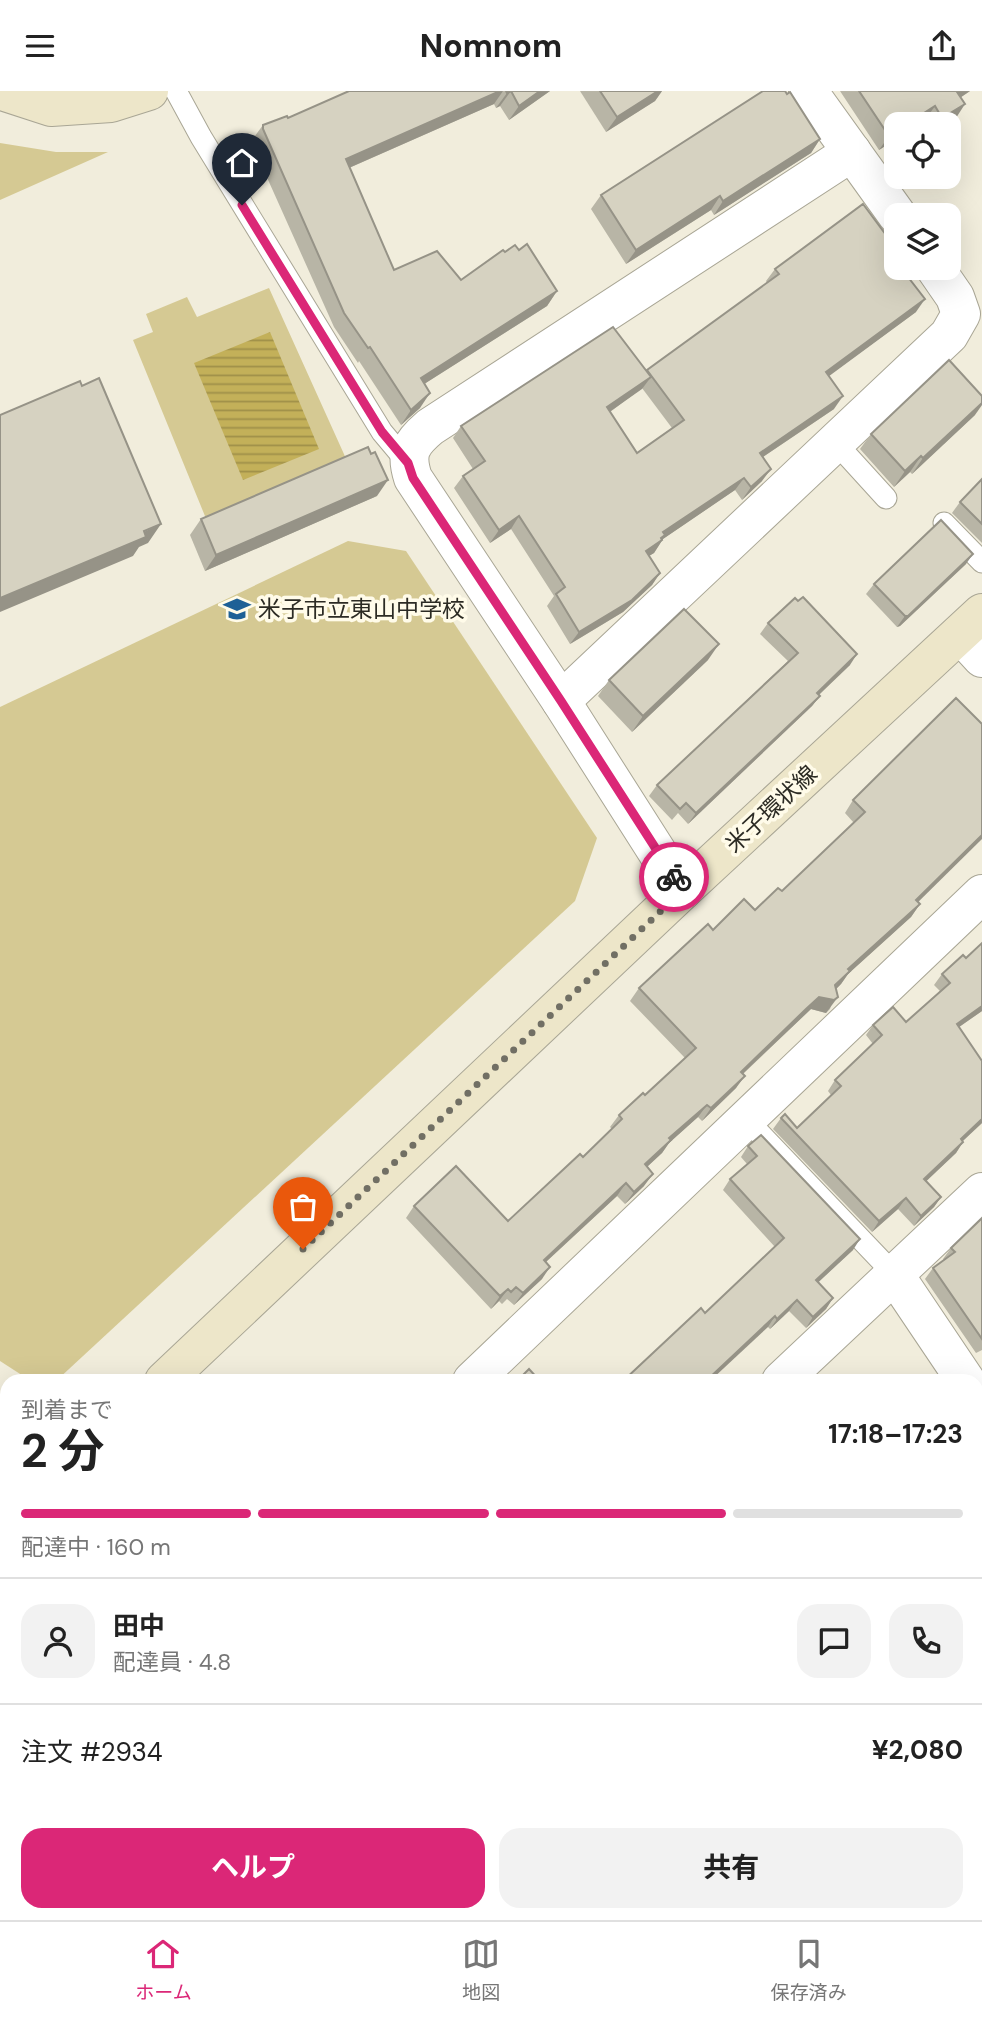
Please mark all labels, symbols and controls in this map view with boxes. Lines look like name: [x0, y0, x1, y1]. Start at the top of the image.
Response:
text: Nomnom: [420, 25, 562, 67]
icon: menu: [21, 27, 59, 65]
icon: share: [923, 27, 961, 65]
map controls: [884, 112, 961, 280]
button: locate: [884, 112, 961, 189]
pin: [212, 133, 272, 205]
icon: home: [223, 144, 261, 182]
button: layers: [884, 203, 961, 280]
school or university icon: 米子市立東山中学校: [222, 594, 252, 624]
place label: 米子市立東山中学校: [258, 594, 465, 624]
street label: 米子環状線: [719, 759, 823, 859]
courier: [639, 842, 709, 912]
icon: bike: [655, 858, 693, 896]
pin: [273, 1177, 333, 1249]
icon: bag: [284, 1188, 322, 1226]
text: 到着まで: [21, 1395, 113, 1425]
text: 17:18–17:23: [828, 1417, 963, 1451]
text: 2 分: [21, 1421, 104, 1481]
text: 配達中 · 160 m: [21, 1532, 171, 1562]
button: person: [21, 1604, 95, 1678]
button: chat: [797, 1604, 871, 1678]
button: phone: [889, 1604, 963, 1678]
text: 田中: [113, 1609, 165, 1643]
text: 配達員 · 4.8: [113, 1647, 231, 1677]
text: ¥2,080: [872, 1733, 963, 1767]
text: 注文 #2934: [21, 1735, 163, 1769]
button: ヘルプ: [21, 1828, 485, 1908]
button: 共有: [499, 1828, 963, 1908]
tab: ホーム: [135, 1935, 192, 2005]
tab: 地図: [462, 1935, 500, 2005]
tab: 保存済み: [771, 1935, 847, 2005]

